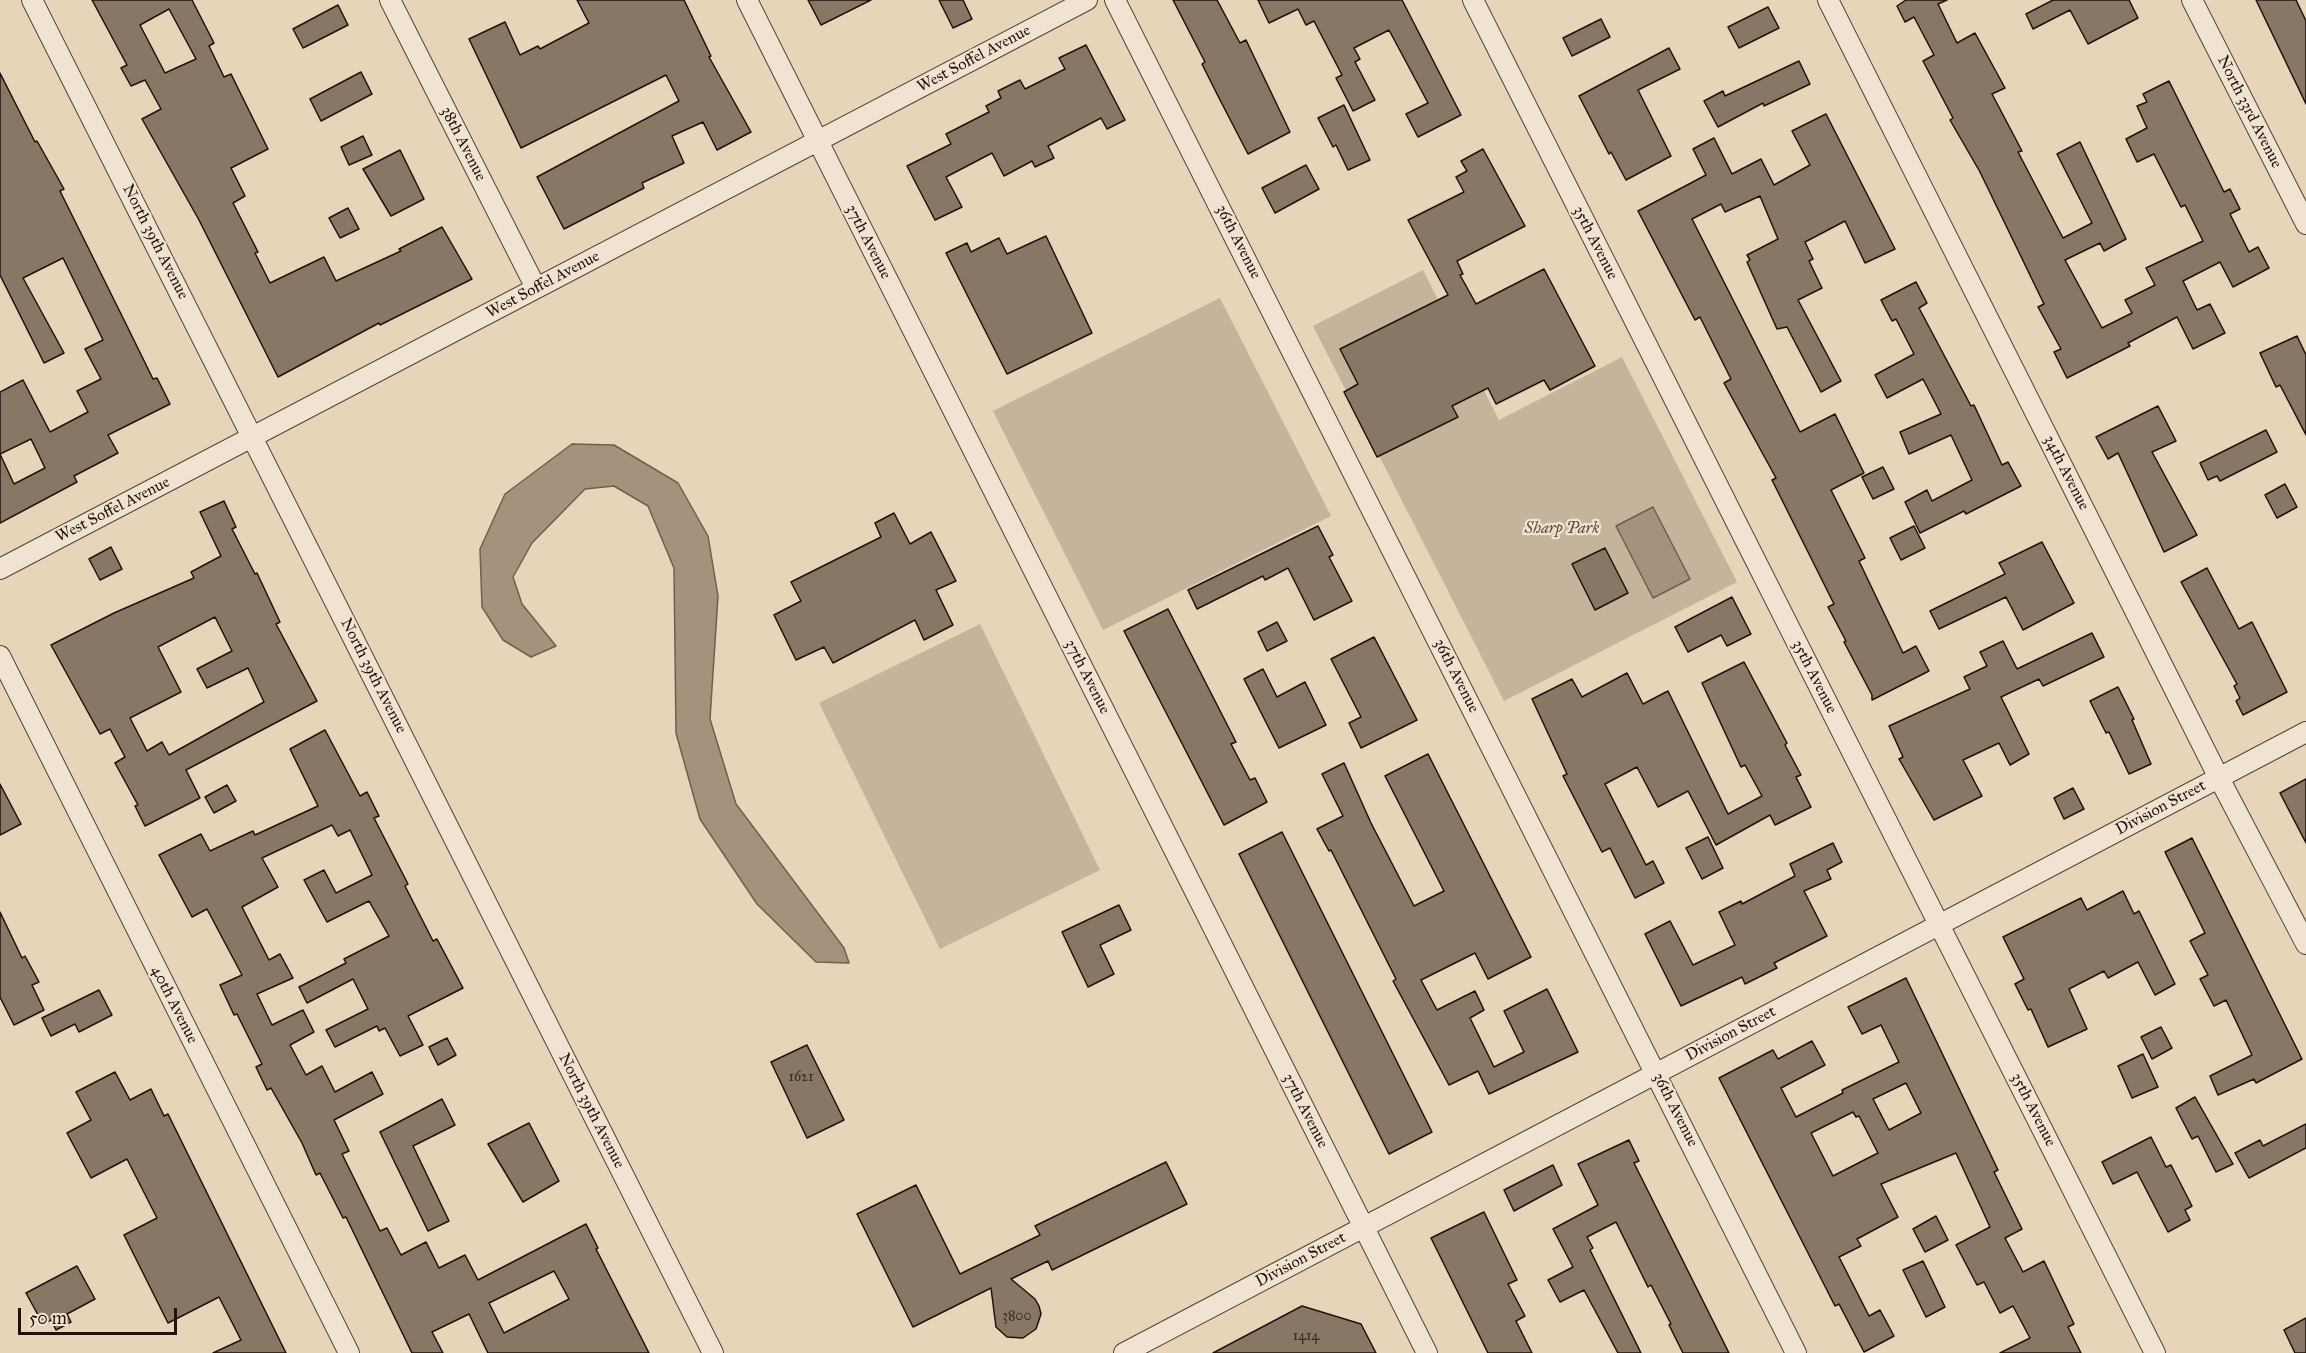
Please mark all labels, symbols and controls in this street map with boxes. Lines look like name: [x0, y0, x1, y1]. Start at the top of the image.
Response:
street label: West Soffel Avenue: [914, 21, 1034, 97]
street label: North 33rd Avenue: [2212, 53, 2286, 171]
street label: 38th Avenue: [436, 104, 490, 184]
street label: North 39th Avenue: [118, 181, 192, 303]
street label: 37th Avenue: [841, 202, 895, 282]
street label: 36th Avenue: [1211, 202, 1265, 282]
street label: 35th Avenue: [1568, 203, 1622, 283]
street label: West Soffel Avenue: [483, 247, 603, 323]
street label: 34th Avenue: [2039, 432, 2093, 514]
street label: West Soffel Avenue: [53, 473, 173, 547]
park label: Sharp Park: [1525, 519, 1599, 539]
street label: North 39th Avenue: [336, 615, 410, 737]
street label: 36th Avenue: [1429, 636, 1483, 716]
street label: 37th Avenue: [1060, 637, 1114, 717]
street label: 35th Avenue: [1787, 637, 1841, 717]
street label: Division Street: [2113, 776, 2209, 840]
street label: 40th Avenue: [146, 963, 202, 1047]
street label: Division Street: [1683, 1002, 1779, 1066]
street label: North 39th Avenue: [554, 1050, 628, 1172]
house number: 1621: [788, 1070, 814, 1086]
street label: 36th Avenue: [1648, 1070, 1702, 1150]
street label: 35th Avenue: [2006, 1070, 2060, 1150]
street label: 37th Avenue: [1278, 1071, 1332, 1151]
street label: Division Street: [1253, 1228, 1349, 1292]
scale bar: [21, 1296, 180, 1334]
text: 50 m: [29, 1307, 67, 1329]
house number: 3800: [1002, 1309, 1032, 1325]
house number: 1414: [1293, 1329, 1319, 1345]

